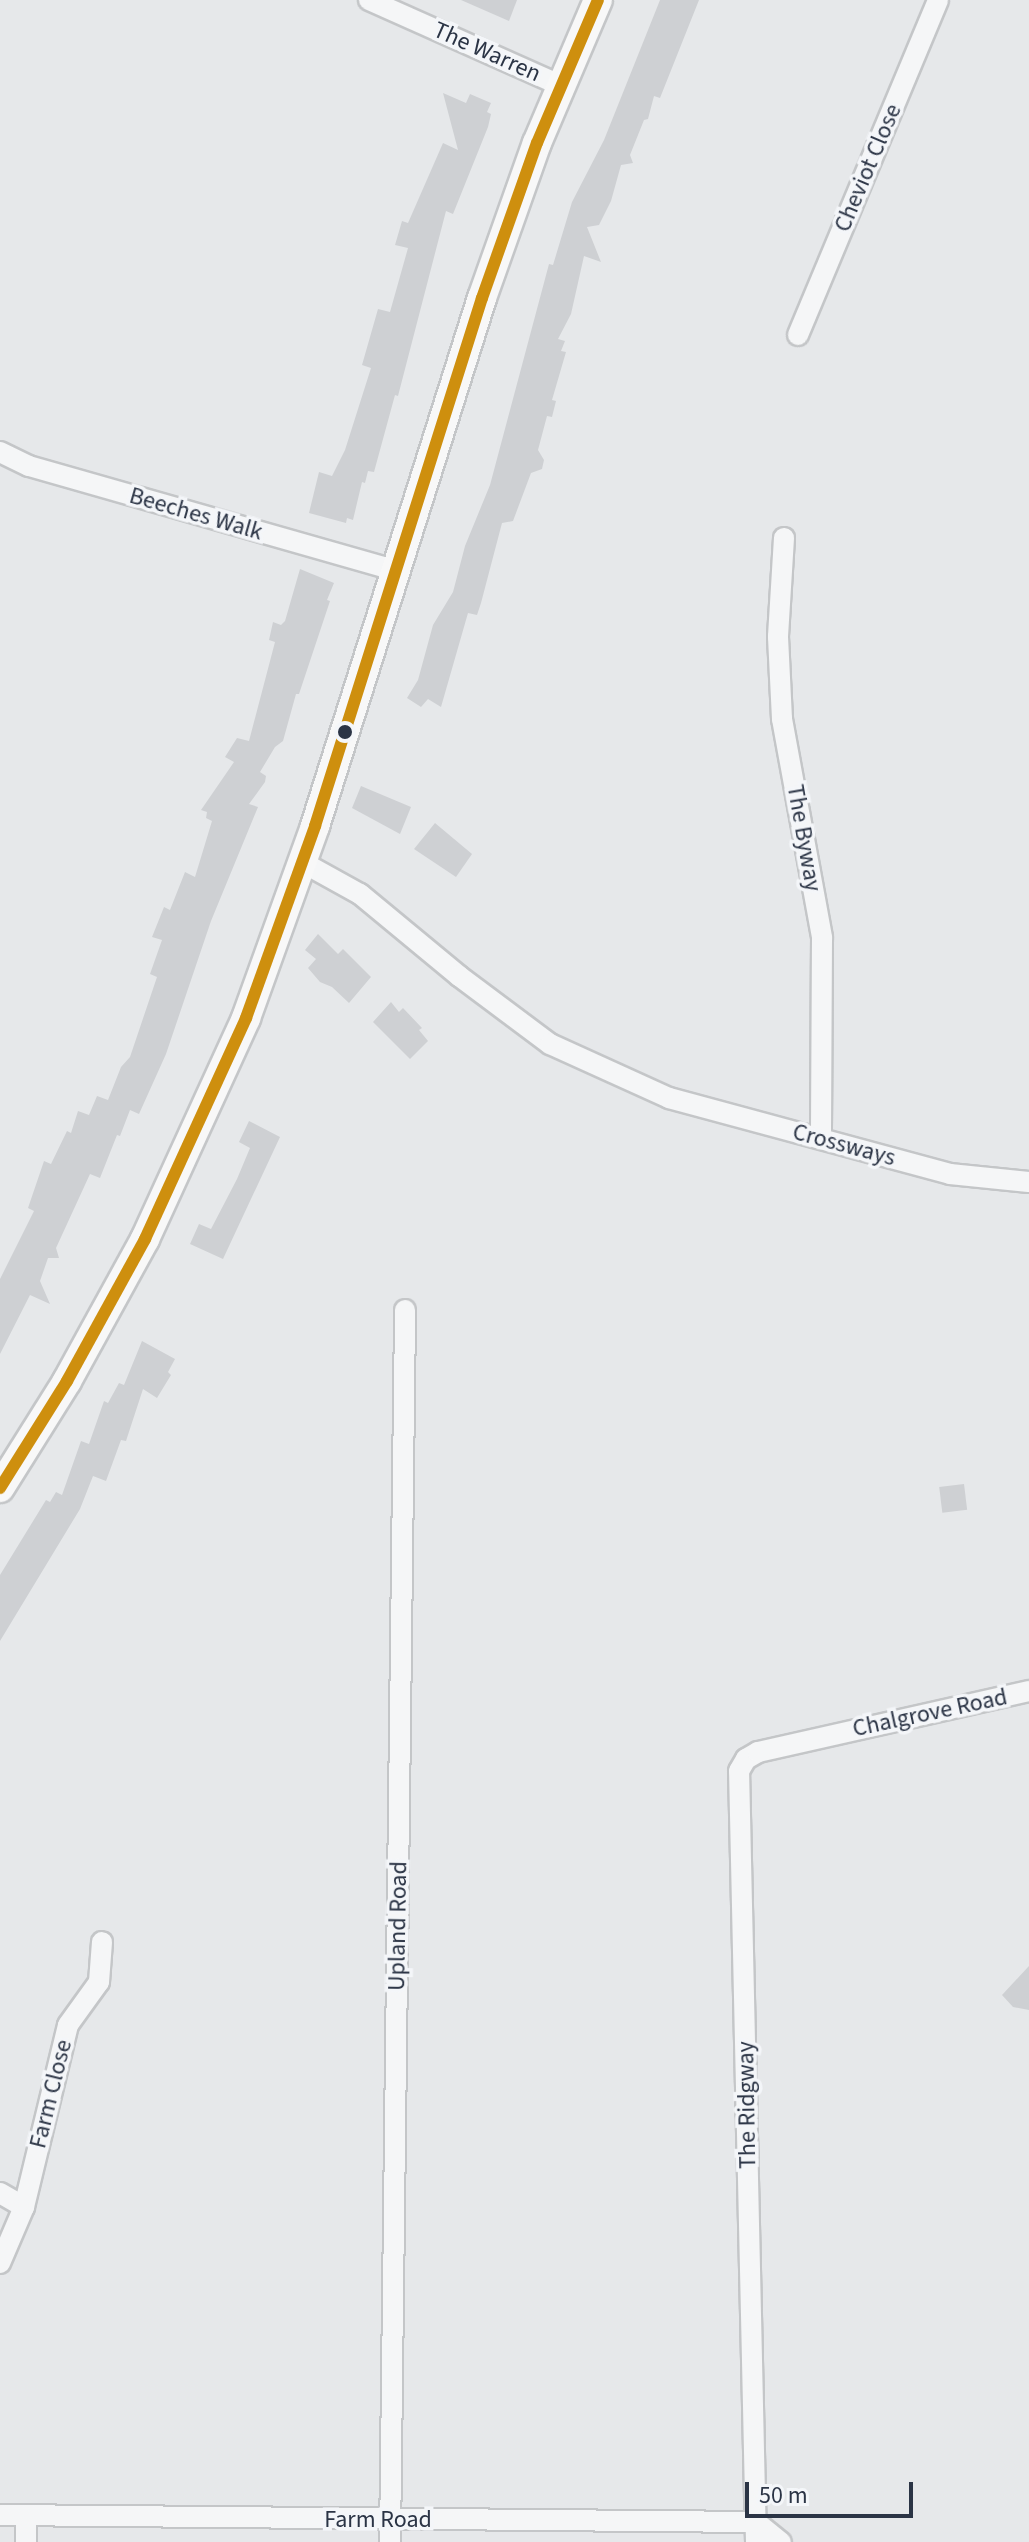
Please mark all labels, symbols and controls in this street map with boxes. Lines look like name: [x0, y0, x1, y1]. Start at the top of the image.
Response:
street label: The Warren: [429, 16, 545, 88]
street label: Cheviot Close: [828, 100, 908, 236]
street label: Beeches Walk: [126, 481, 266, 547]
unlabelled marker: [337, 724, 353, 740]
street label: The Byway: [780, 782, 828, 894]
street label: Crossways: [789, 1117, 899, 1173]
street label: Chalgrove Road: [850, 1683, 1010, 1743]
street label: Upland Road: [382, 1861, 414, 1991]
street label: Farm Close: [24, 2037, 78, 2151]
street label: The Ridgway: [731, 2041, 763, 2169]
scale bar: [749, 2466, 917, 2516]
text: 50 m: [759, 2478, 808, 2513]
street label: Farm Road: [324, 2506, 432, 2534]

